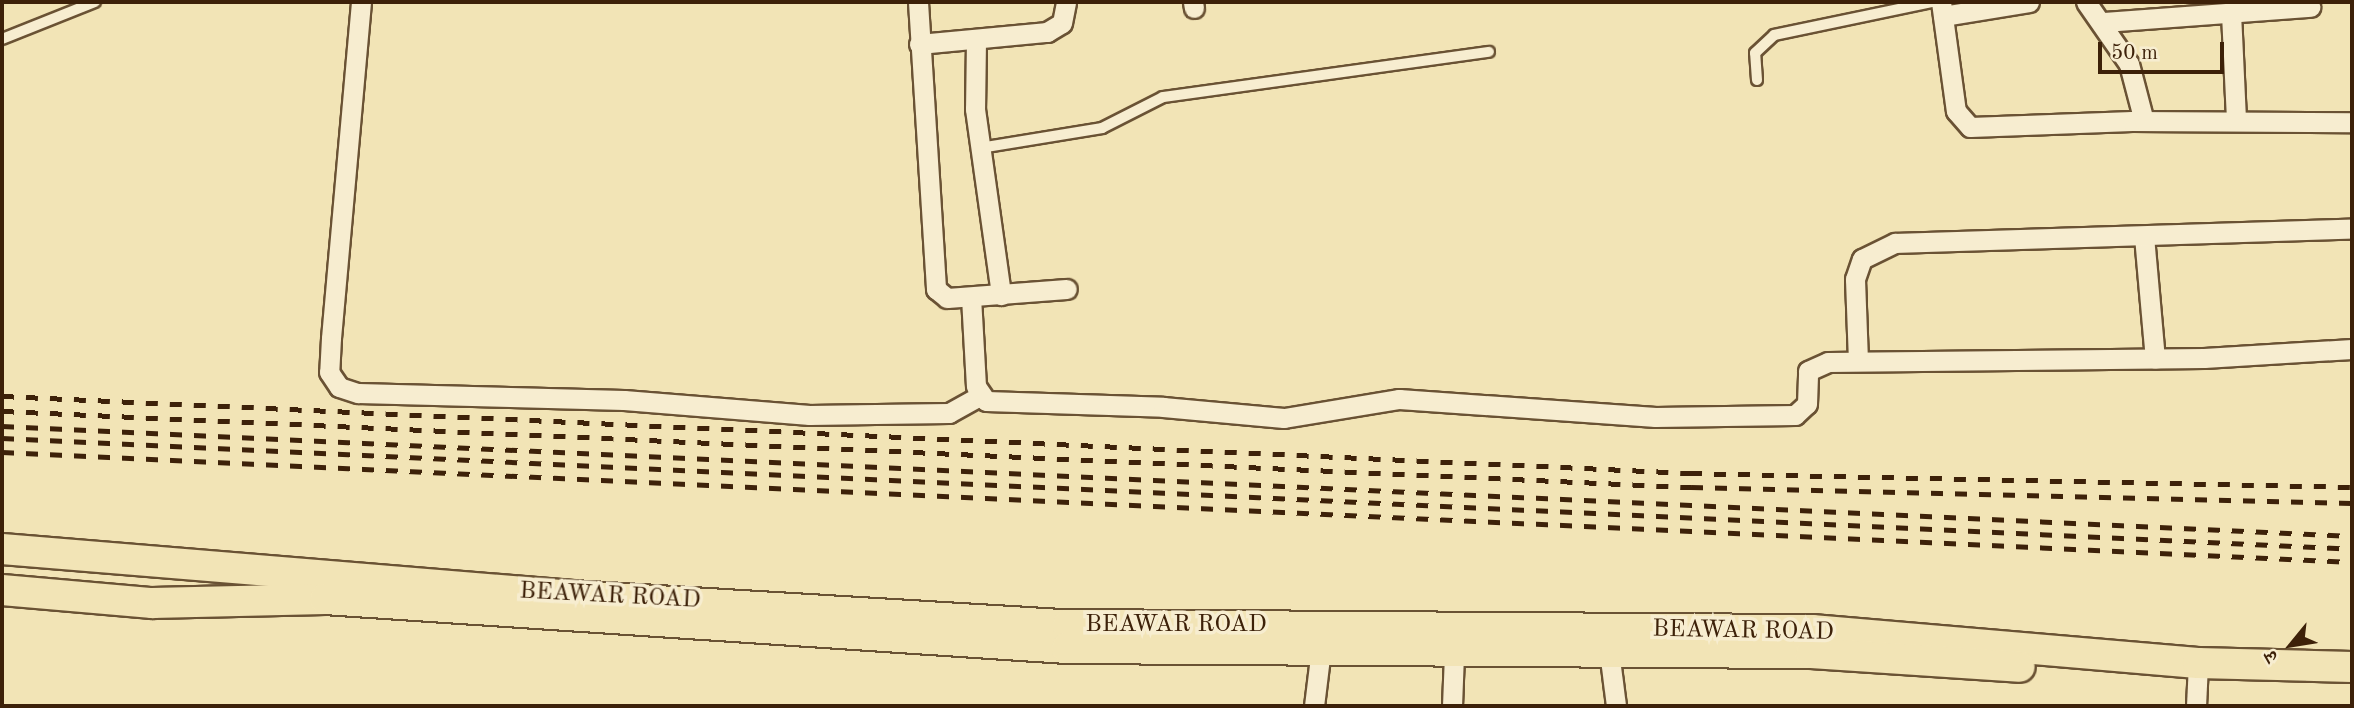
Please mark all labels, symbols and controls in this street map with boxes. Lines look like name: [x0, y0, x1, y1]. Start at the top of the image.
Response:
scale bar: [2102, 28, 2228, 72]
text: 50 m: [2111, 43, 2158, 64]
street label: BEAWAR ROAD: [519, 578, 701, 616]
north arrow: [2256, 610, 2326, 680]
street label: BEAWAR ROAD: [1085, 612, 1267, 640]
street label: BEAWAR ROAD: [1652, 616, 1834, 648]
text: उ: [2262, 647, 2283, 665]

